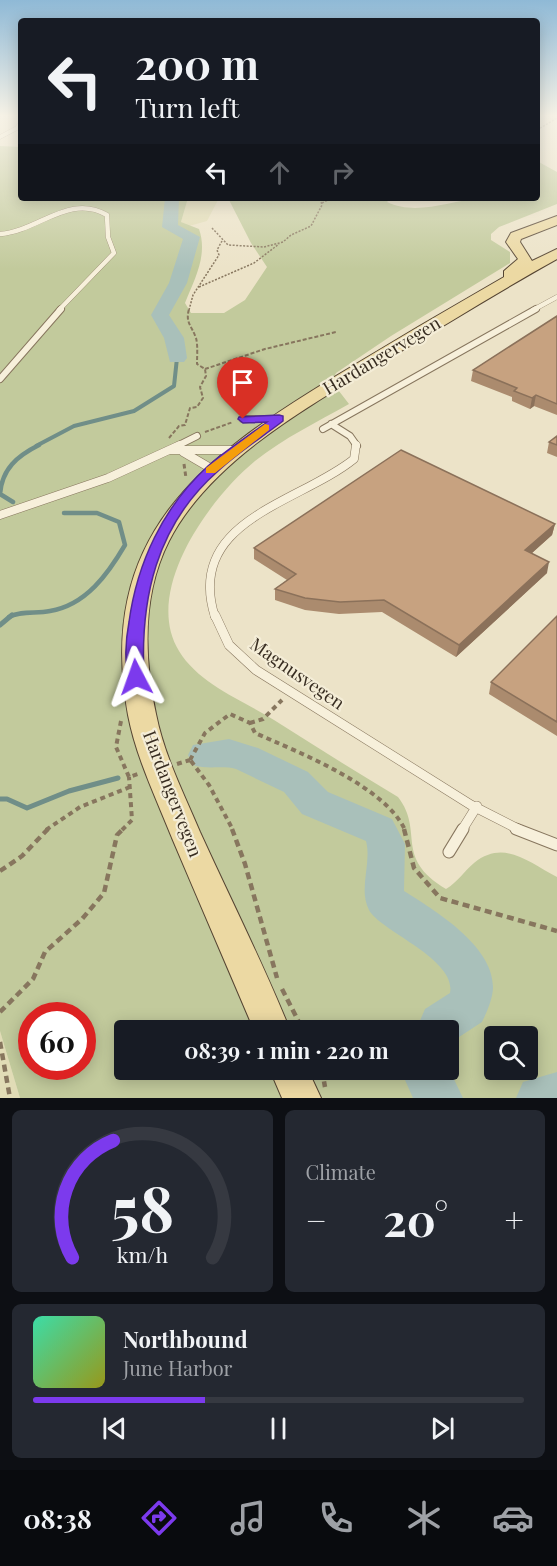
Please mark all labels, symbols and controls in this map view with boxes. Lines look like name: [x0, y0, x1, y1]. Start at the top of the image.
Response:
text: 200 m: [135, 35, 259, 91]
icon: left: [36, 42, 114, 120]
text: Turn left: [135, 89, 239, 125]
icon: left: [200, 156, 233, 189]
icon: ahead: [263, 156, 296, 189]
icon: right: [326, 156, 359, 189]
street label: Hardangervegen: [318, 310, 445, 400]
pin: [217, 357, 268, 419]
icon: arrive: [226, 366, 259, 399]
street label: Magnusvegen: [246, 632, 350, 715]
position arrow: [104, 645, 168, 709]
street label: Hardangervegen: [138, 727, 208, 860]
speed limit sign: 60: [18, 1002, 96, 1080]
map controls: [484, 1026, 538, 1080]
button: search: [484, 1026, 538, 1080]
text: 08:39 · 1 min · 220 m: [184, 1035, 389, 1065]
text: Climate: [306, 1158, 376, 1185]
text: 58: [110, 1164, 174, 1248]
text: 20°: [383, 1188, 448, 1248]
text: −: [306, 1197, 327, 1241]
text: +: [505, 1197, 524, 1241]
text: km/h: [117, 1240, 168, 1268]
text: Northbound: [123, 1324, 248, 1354]
text: June Harbor: [123, 1354, 233, 1381]
icon: previous: [98, 1412, 131, 1445]
icon: pause: [262, 1412, 295, 1445]
icon: next: [426, 1412, 459, 1445]
icon: directions: [138, 1497, 180, 1539]
icon: music: [227, 1497, 269, 1539]
icon: phone: [315, 1497, 357, 1539]
icon: climate: [403, 1497, 445, 1539]
icon: car: [492, 1497, 534, 1539]
text: 08:38: [23, 1500, 92, 1536]

